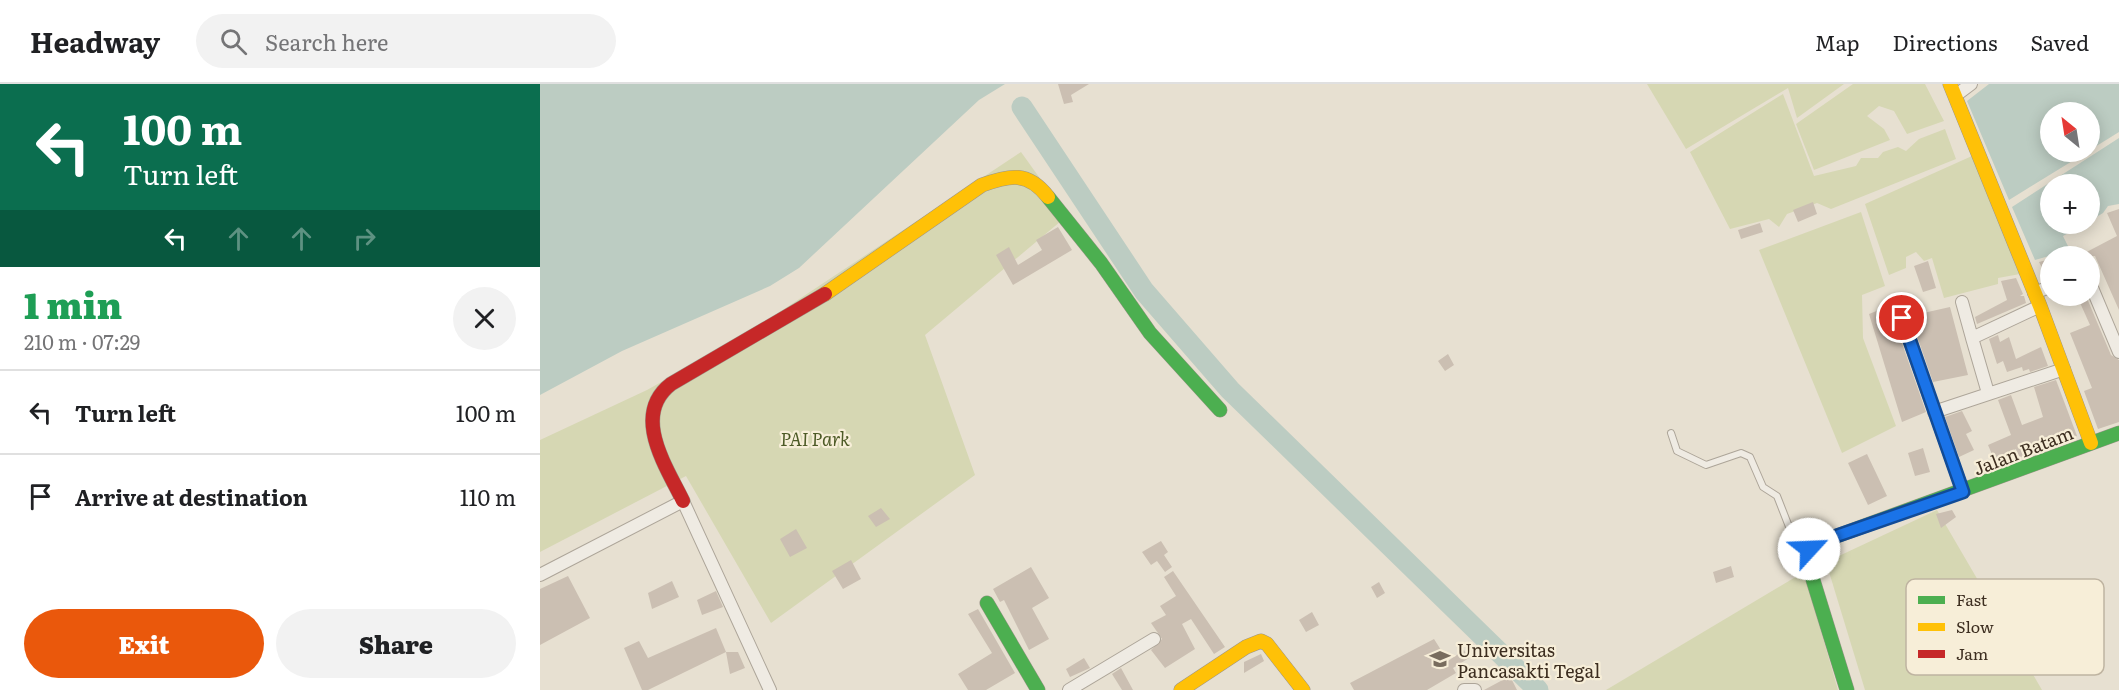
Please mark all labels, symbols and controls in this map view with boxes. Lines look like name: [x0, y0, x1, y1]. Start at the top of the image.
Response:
search box: [196, 14, 616, 68]
text: Headway: [30, 20, 160, 62]
icon: search: [217, 25, 250, 58]
text: Search here: [265, 25, 388, 58]
text: Map: [1815, 26, 1860, 57]
text: Directions: [1893, 26, 1998, 57]
text: Saved: [2031, 26, 2089, 57]
text: 100 m: [123, 96, 242, 158]
north arrow: [2040, 102, 2100, 162]
map controls: [2040, 102, 2100, 306]
icon: left: [24, 108, 102, 186]
text: Turn left: [123, 153, 238, 193]
button: +: [2040, 174, 2100, 234]
icon: left: [159, 222, 192, 255]
icon: ahead: [222, 222, 255, 255]
icon: ahead: [285, 222, 318, 255]
icon: right: [348, 222, 381, 255]
button: −: [2040, 246, 2100, 306]
text: 1 min: [24, 277, 122, 330]
button: close: [453, 287, 516, 350]
pin: [1876, 292, 1927, 343]
icon: arrive: [1885, 301, 1918, 334]
text: 210 m · 07:29: [24, 326, 140, 356]
icon: left: [24, 396, 57, 429]
text: Turn left: [75, 396, 176, 429]
text: 100 m: [456, 396, 516, 429]
street label: Jalan Batam: [1969, 419, 2077, 481]
park label: PAI Park: [780, 425, 850, 452]
icon: arrive: [24, 480, 57, 513]
text: Arrive at destination: [75, 480, 308, 513]
text: 110 m: [460, 480, 516, 513]
position arrow: [1777, 517, 1841, 581]
legend: [1906, 579, 2104, 675]
text: Fast: [1956, 587, 1988, 611]
button: Exit: [24, 609, 264, 678]
button: Share: [276, 609, 516, 678]
text: Slow: [1956, 614, 1994, 638]
place label: Universitas Pancasakti Tegal: [1457, 636, 1600, 684]
text: Jam: [1956, 641, 1989, 665]
school or university icon: Universitas Pancasakti Tegal: [1428, 647, 1452, 671]

